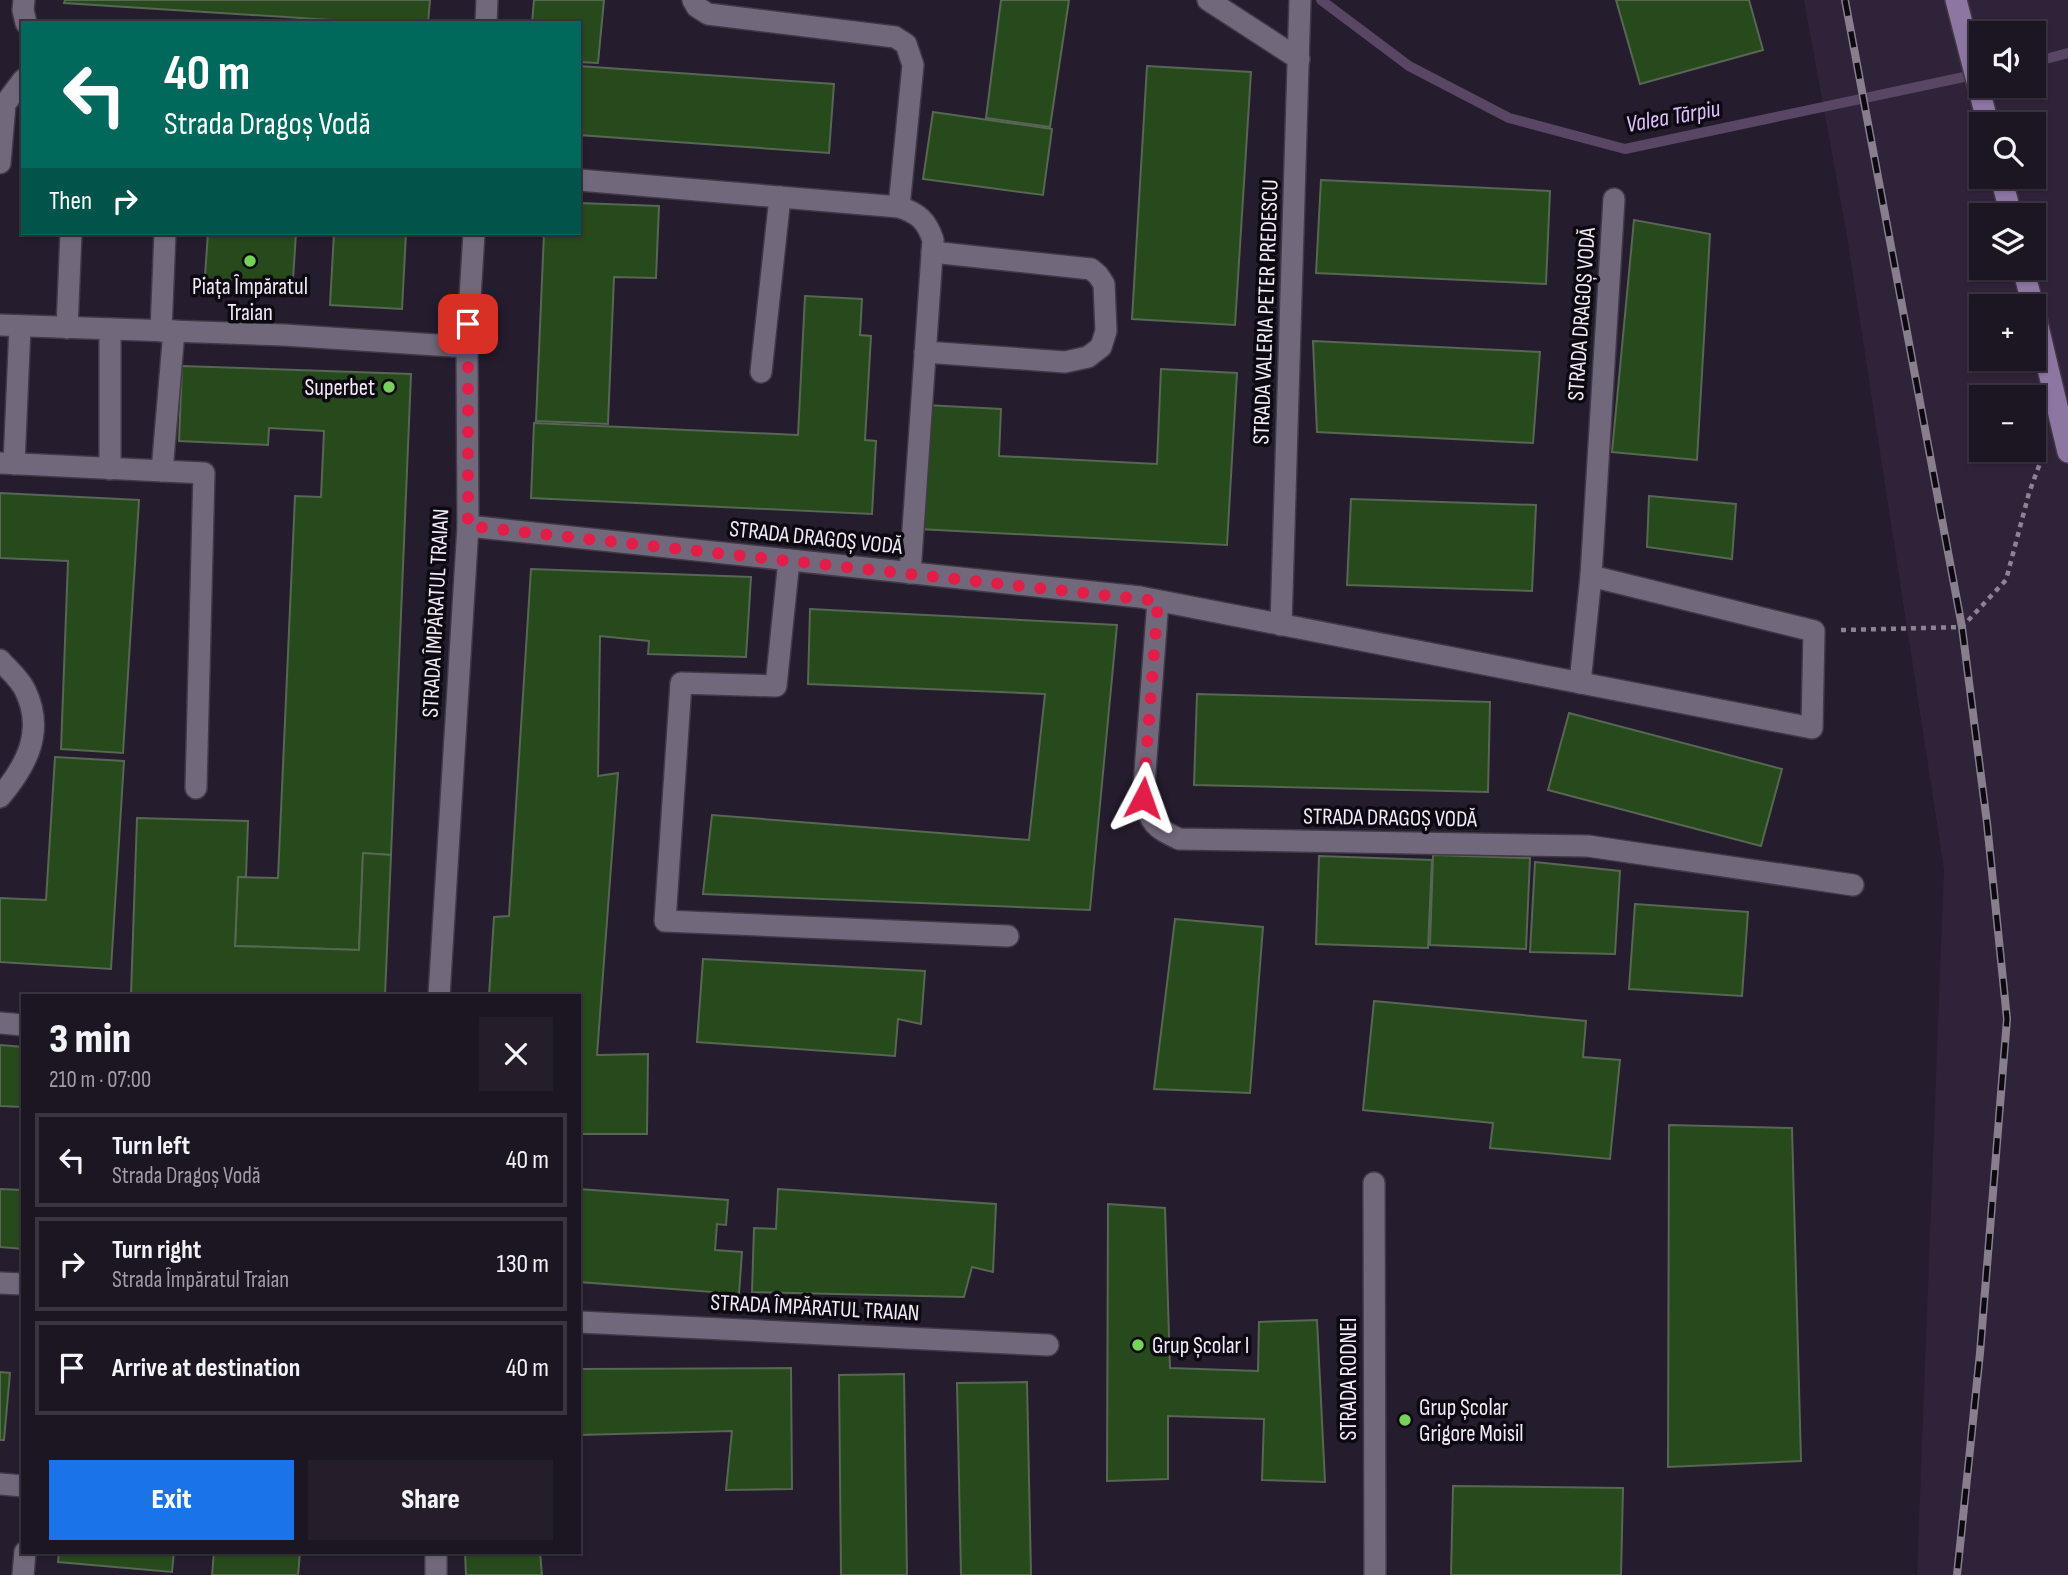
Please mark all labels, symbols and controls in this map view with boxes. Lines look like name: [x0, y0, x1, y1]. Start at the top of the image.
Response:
map controls: [1969, 21, 2046, 462]
button: sound: [1969, 21, 2046, 98]
text: 40 m: [164, 45, 250, 104]
icon: left: [49, 49, 140, 140]
water label: Valea Tărpiu: [1624, 94, 1723, 139]
text: Strada Dragoș Vodă: [164, 105, 371, 144]
button: search: [1969, 112, 2046, 189]
street label: STRADA VALERIA PETER PREDESCU: [1247, 179, 1285, 445]
icon: right: [106, 182, 144, 220]
text: Then: [49, 186, 92, 217]
button: layers: [1969, 203, 2046, 280]
street label: STRADA DRAGOȘ VODĂ: [1562, 226, 1602, 402]
marker: Piața Împăratul Traian: [242, 253, 258, 269]
place label: Piața Împăratul Traian: [192, 273, 308, 327]
pin: [438, 294, 498, 354]
button: +: [1969, 294, 2046, 371]
icon: arrive: [449, 305, 487, 343]
place label: Superbet: [304, 374, 375, 402]
marker: Superbet: [381, 379, 397, 395]
button: −: [1969, 385, 2046, 462]
street label: STRADA ÎMPĂRATUL TRAIAN: [417, 508, 455, 718]
street label: STRADA DRAGOȘ VODĂ: [728, 515, 904, 561]
position arrow: [1106, 761, 1180, 835]
street label: STRADA DRAGOȘ VODĂ: [1303, 802, 1477, 834]
text: 3 min: [49, 1014, 131, 1065]
button: close: [479, 1017, 553, 1091]
text: 210 m · 07:00: [49, 1066, 151, 1094]
text: Turn left: [112, 1131, 190, 1162]
icon: left: [53, 1141, 91, 1179]
text: 40 m: [506, 1145, 549, 1176]
text: Strada Dragoș Vodă: [112, 1162, 261, 1190]
text: Turn right: [112, 1235, 201, 1266]
icon: right: [53, 1245, 91, 1283]
text: 130 m: [497, 1249, 549, 1280]
text: Strada Împăratul Traian: [112, 1266, 289, 1294]
street label: STRADA ÎMPĂRATUL TRAIAN: [710, 1289, 920, 1327]
street label: STRADA RODNEI: [1335, 1318, 1363, 1440]
place label: Grup Școlar I: [1152, 1332, 1249, 1360]
marker: Grup Școlar I: [1130, 1337, 1146, 1353]
icon: arrive: [53, 1349, 91, 1387]
text: Arrive at destination: [112, 1353, 300, 1384]
text: 40 m: [506, 1353, 549, 1384]
place label: Grup Școlar Grigore Moisil: [1419, 1394, 1523, 1448]
marker: Grup Școlar Grigore Moisil: [1397, 1412, 1413, 1428]
button: Exit: [49, 1460, 294, 1540]
button: Share: [308, 1460, 553, 1540]

